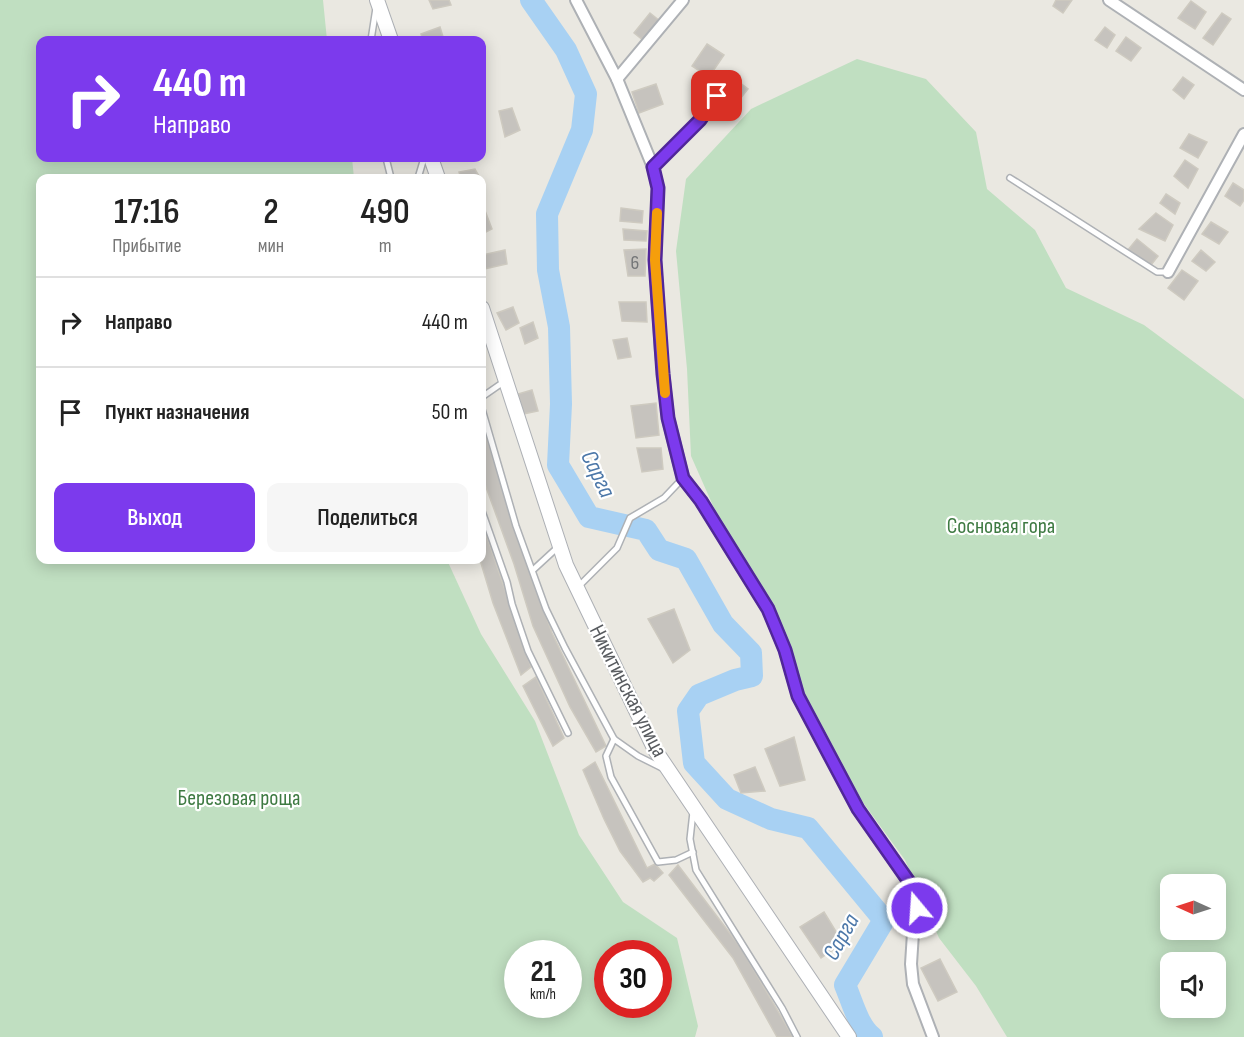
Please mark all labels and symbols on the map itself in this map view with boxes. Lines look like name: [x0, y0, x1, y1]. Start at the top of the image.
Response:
pin: [691, 70, 742, 121]
house number: 6: [631, 251, 639, 275]
water label: Сарга: [574, 446, 622, 503]
park label: Сосновая гора: [947, 513, 1055, 540]
street label: Никитинская улица: [583, 620, 673, 762]
park label: Березовая роща: [178, 785, 300, 812]
north arrow: [1160, 874, 1226, 940]
position arrow: [885, 876, 949, 940]
water label: Сарга: [816, 908, 866, 965]
speed limit sign: 30: [594, 940, 672, 1018]

